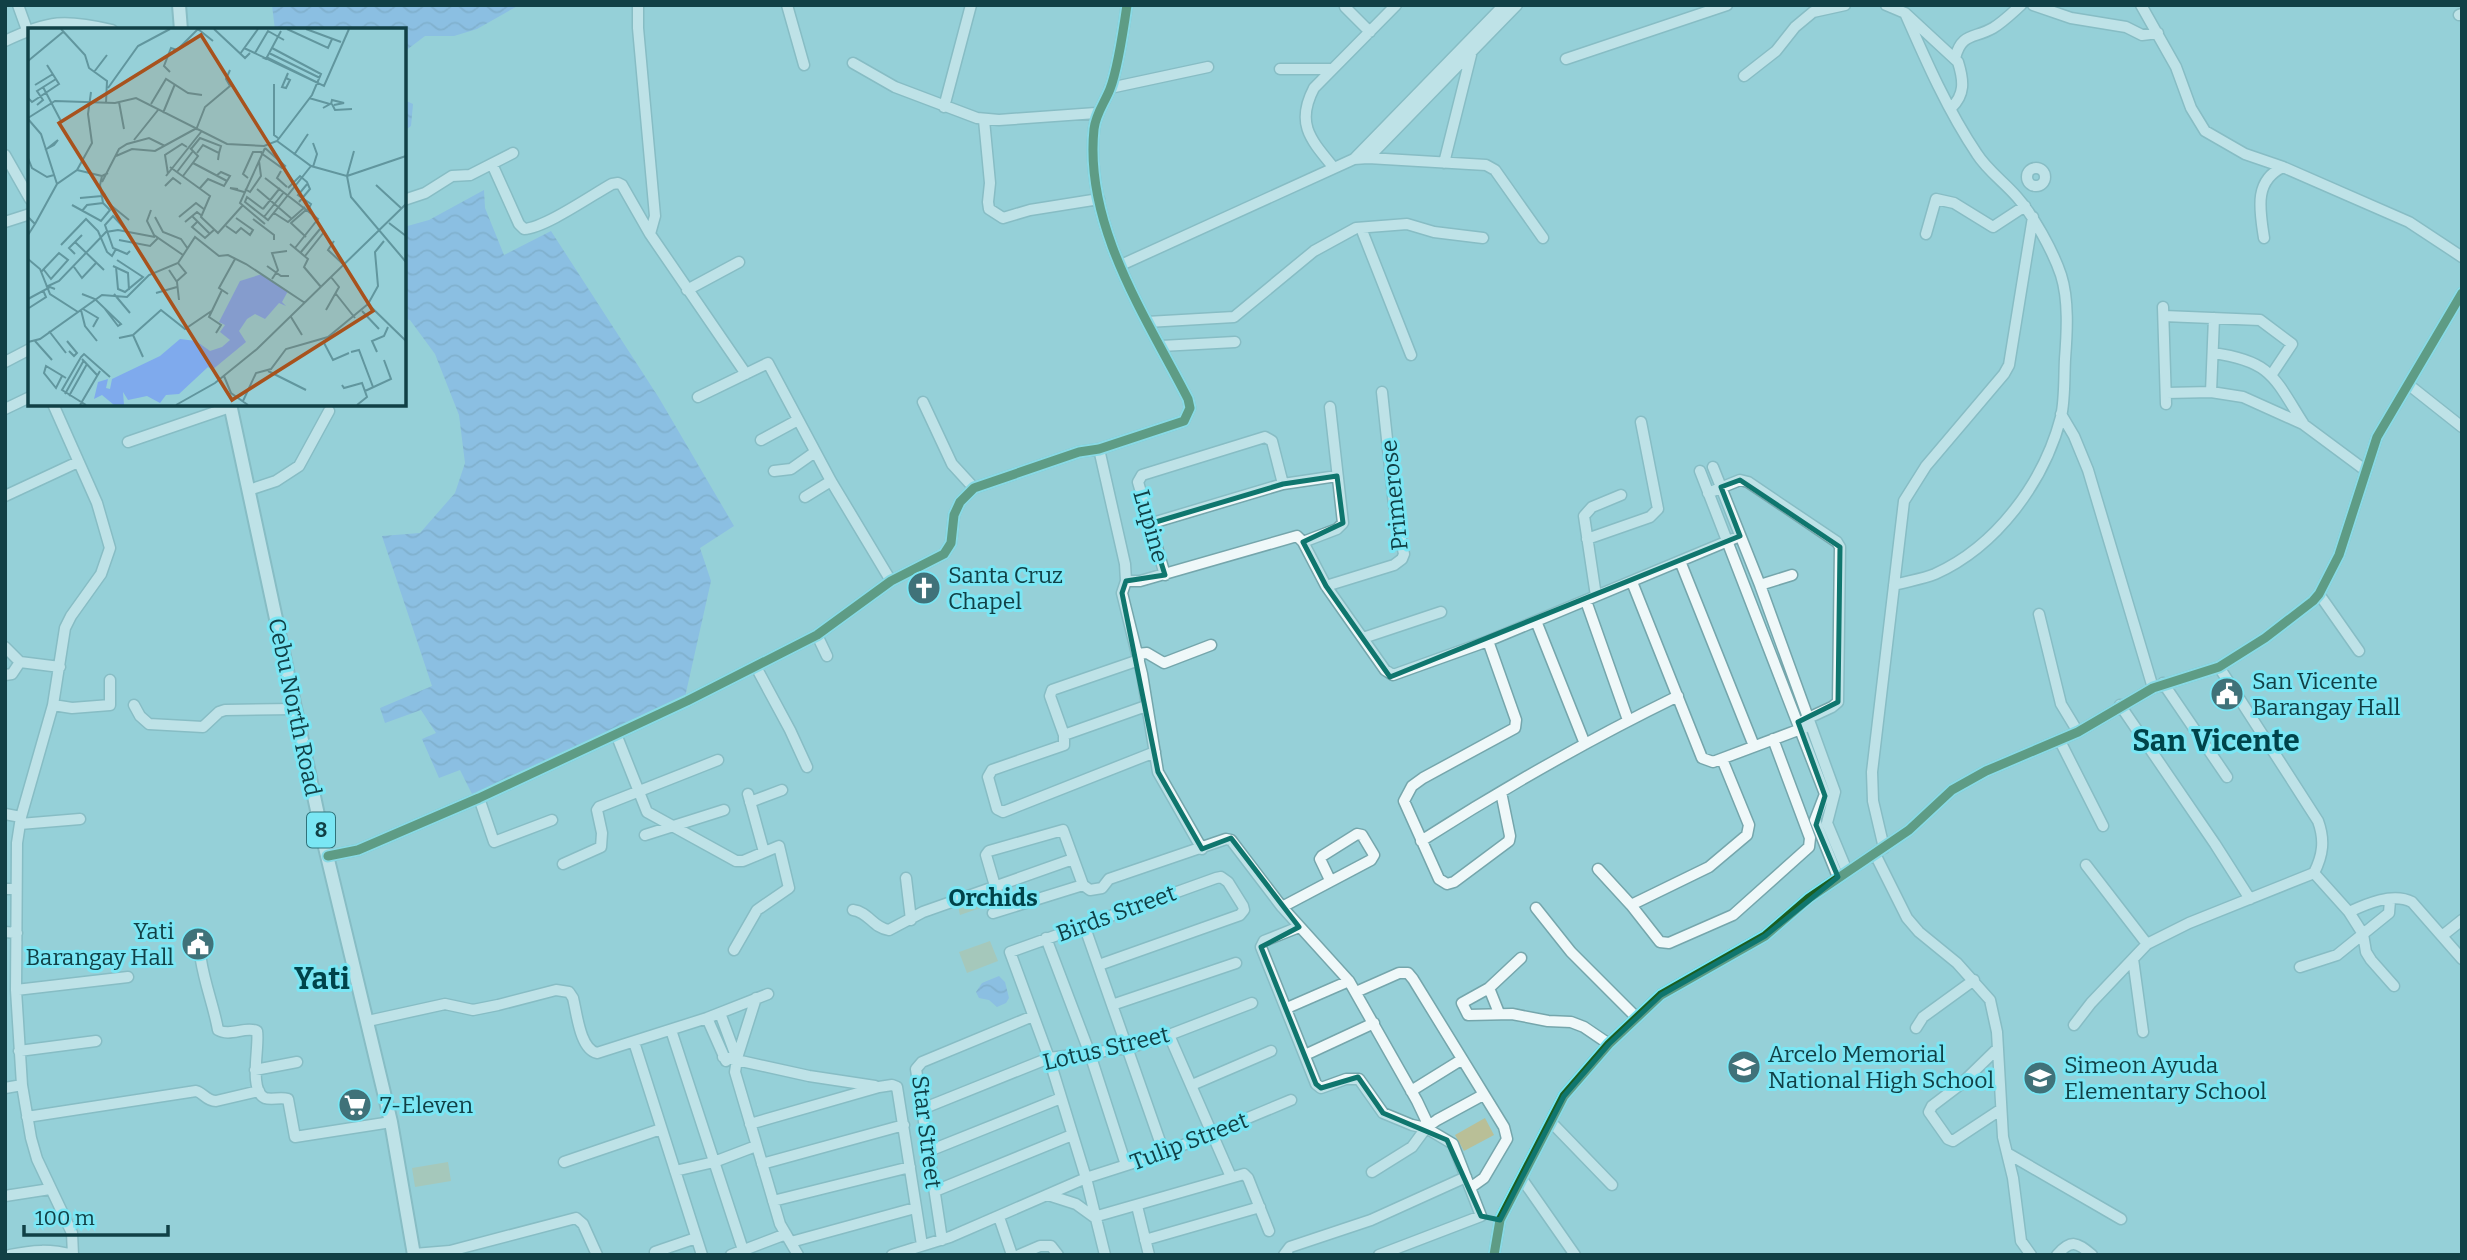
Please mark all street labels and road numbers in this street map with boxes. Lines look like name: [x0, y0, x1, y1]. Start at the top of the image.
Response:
street label: Primerose: [1374, 438, 1414, 552]
street label: Lupine: [1127, 486, 1175, 566]
street label: Cebu North Road: [262, 615, 328, 799]
road number: 8: [307, 812, 335, 848]
street label: Birds Street: [1052, 878, 1180, 948]
street label: Lotus Street: [1040, 1020, 1172, 1076]
street label: Star Street: [906, 1074, 948, 1190]
street label: Tulip Street: [1126, 1106, 1252, 1176]

